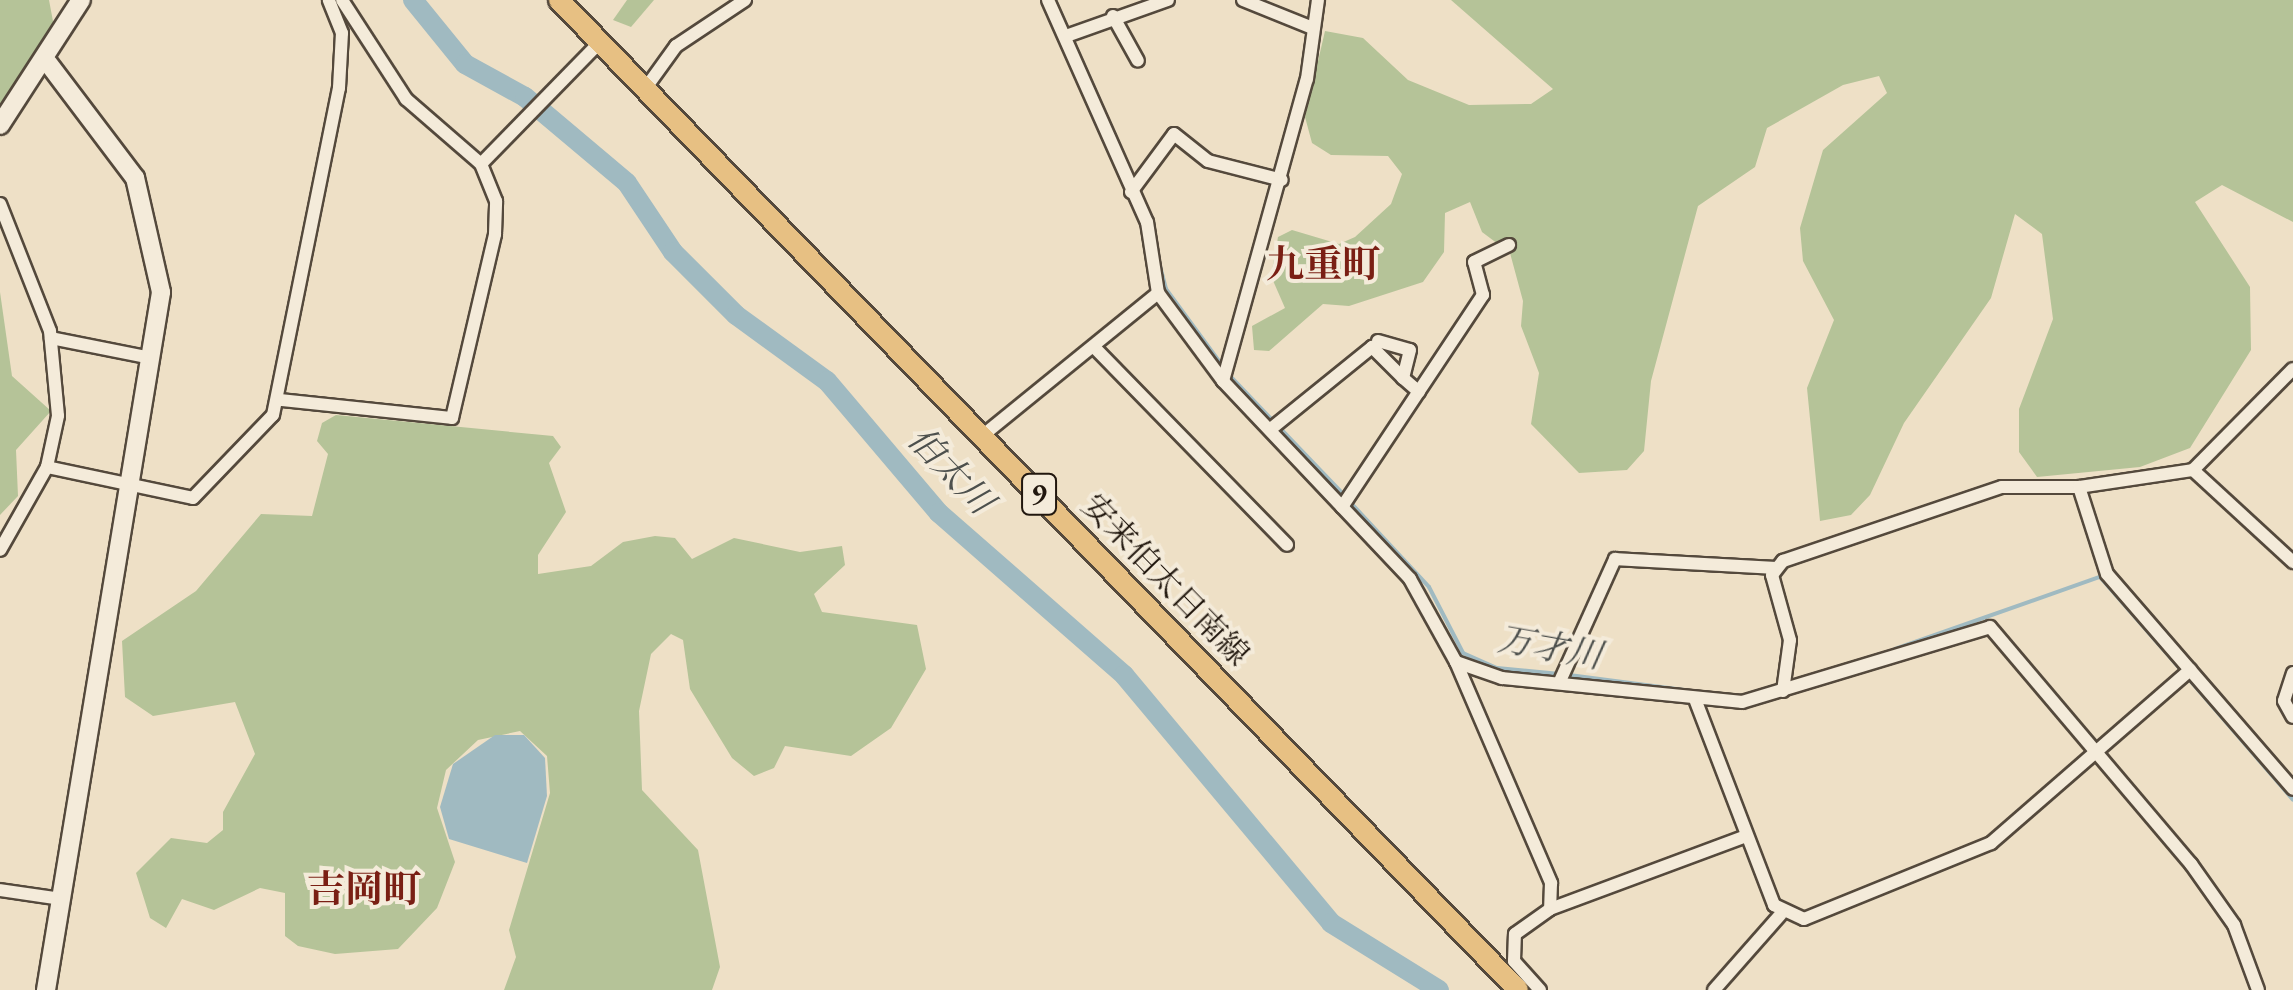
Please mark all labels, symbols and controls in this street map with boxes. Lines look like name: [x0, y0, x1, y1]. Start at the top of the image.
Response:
district label: 九重町: [1266, 241, 1380, 287]
water label: 伯太川: [899, 418, 1003, 522]
road number: 9: [1019, 469, 1059, 519]
street label: 安来伯太日南線: [1074, 486, 1258, 674]
water label: 万才川: [1495, 617, 1605, 677]
district label: 吉岡町: [307, 866, 421, 912]

